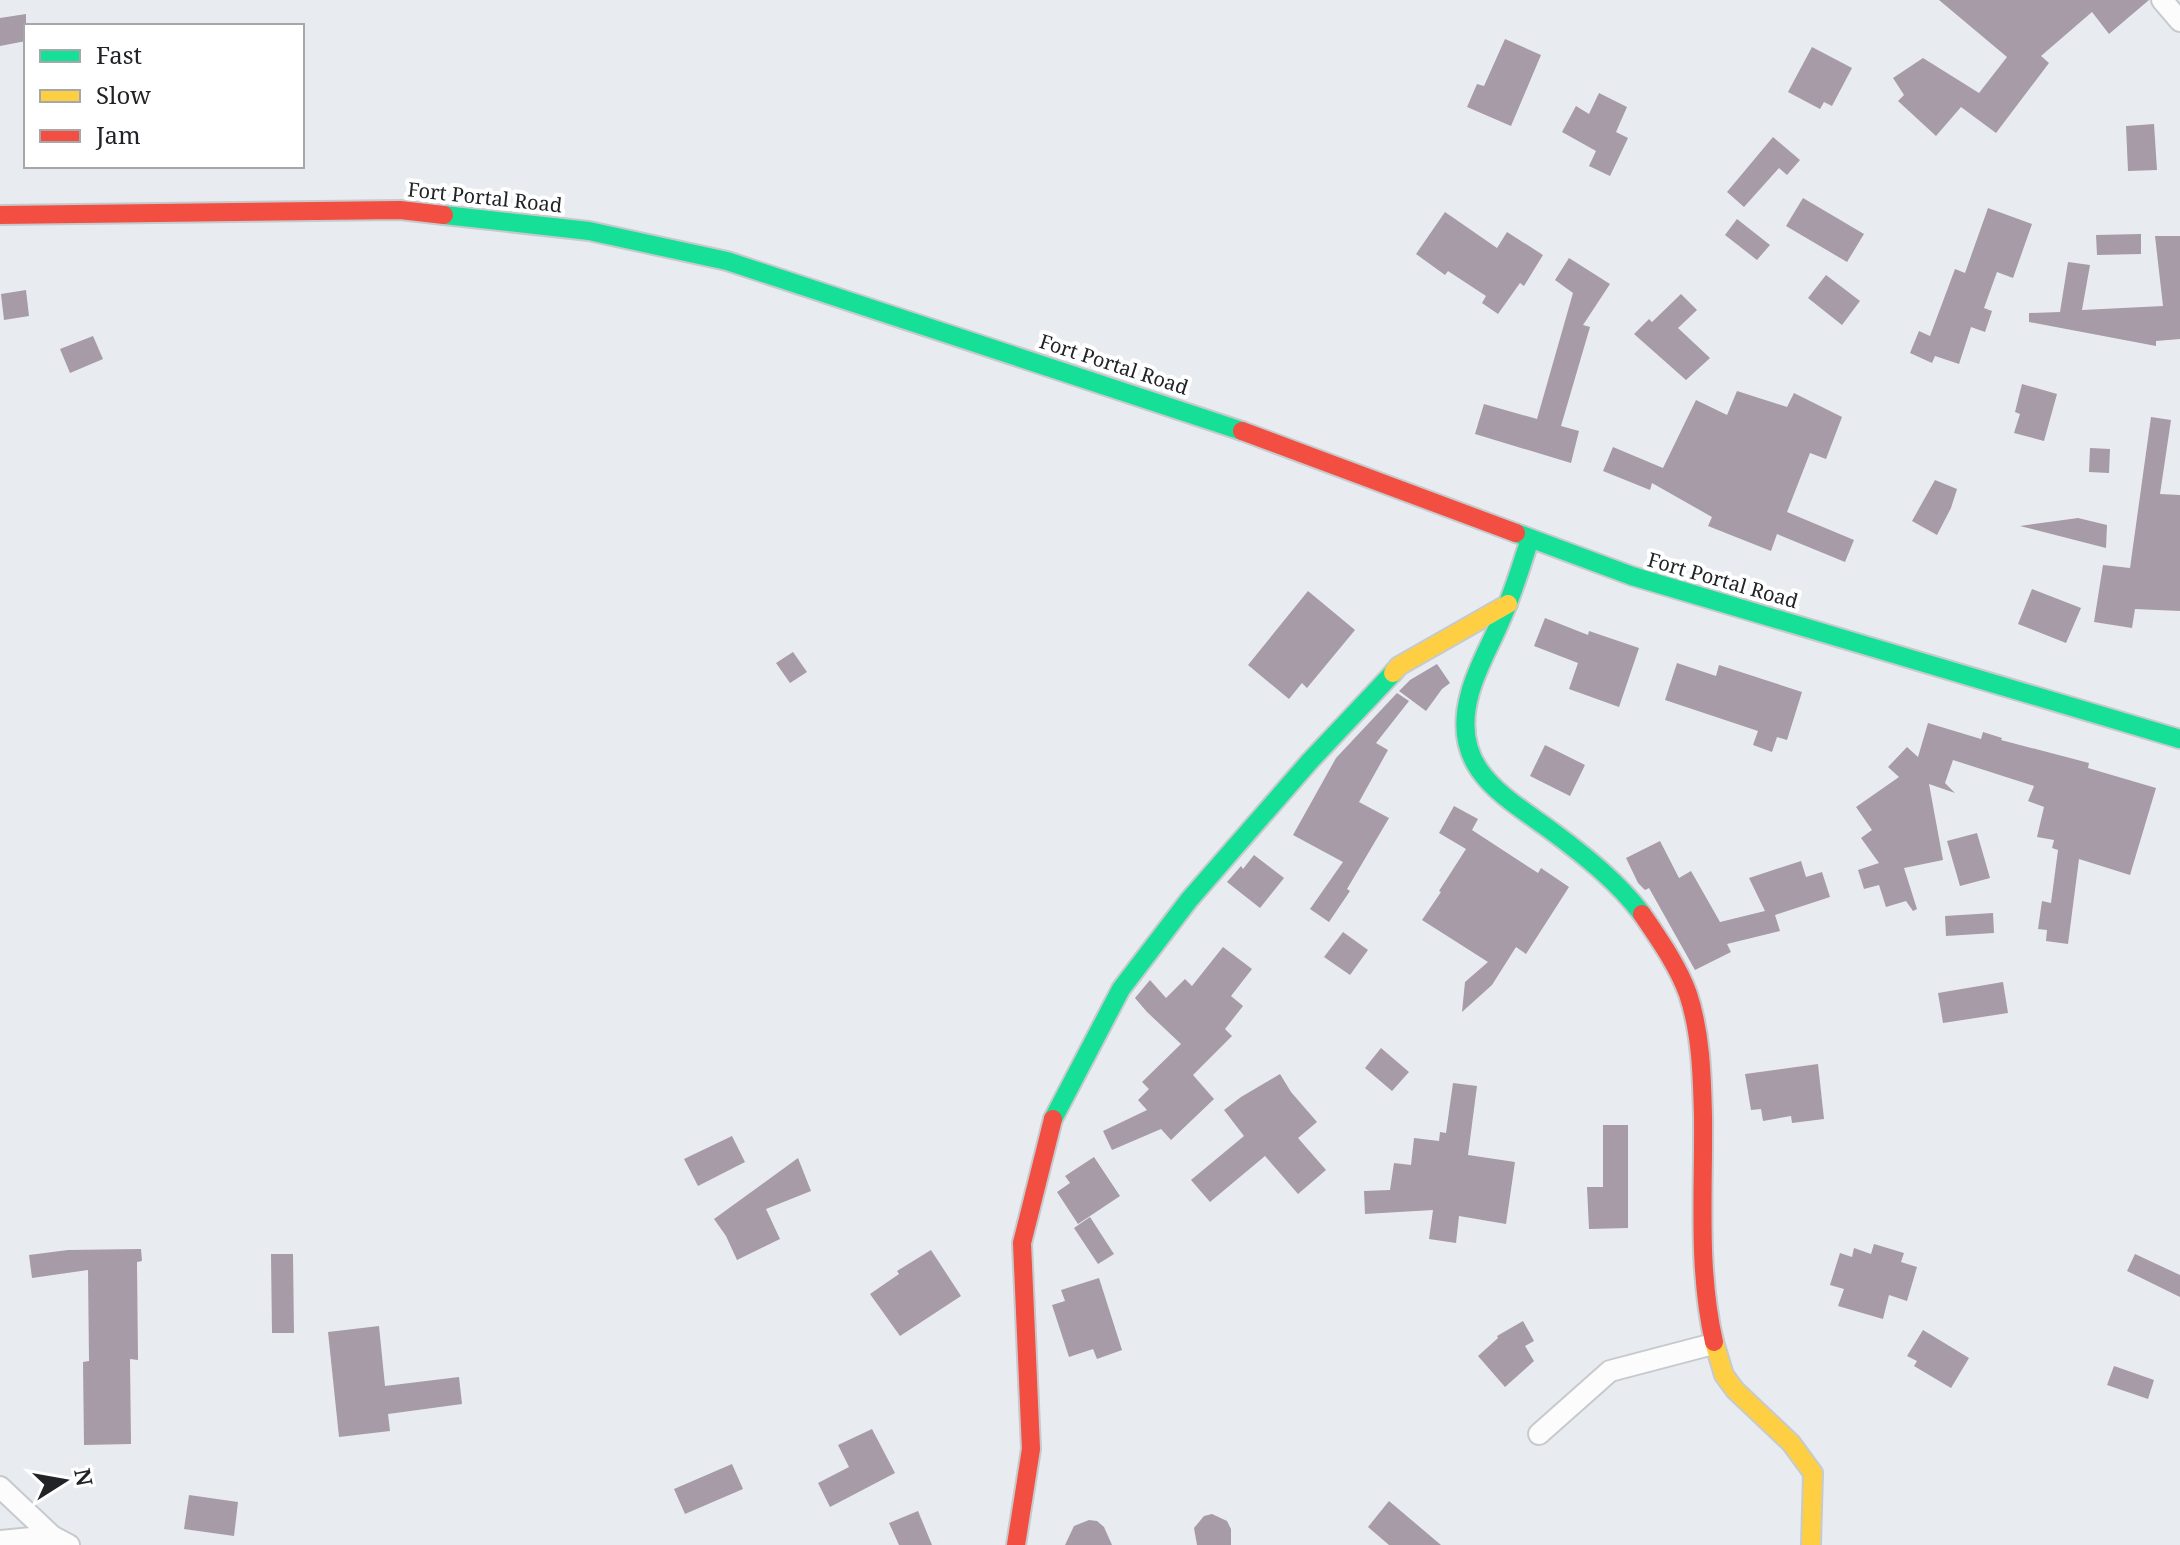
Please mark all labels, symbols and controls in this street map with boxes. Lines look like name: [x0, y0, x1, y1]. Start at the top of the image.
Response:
legend: [24, 24, 304, 168]
text: Fast: [96, 38, 142, 71]
text: Slow: [96, 78, 151, 111]
text: Jam: [95, 118, 141, 151]
street label: Fort Portal Road: [406, 175, 564, 219]
street label: Fort Portal Road: [1036, 327, 1192, 401]
street label: Fort Portal Road: [1645, 546, 1801, 614]
north arrow: [24, 1441, 104, 1521]
text: N: [68, 1466, 101, 1488]

